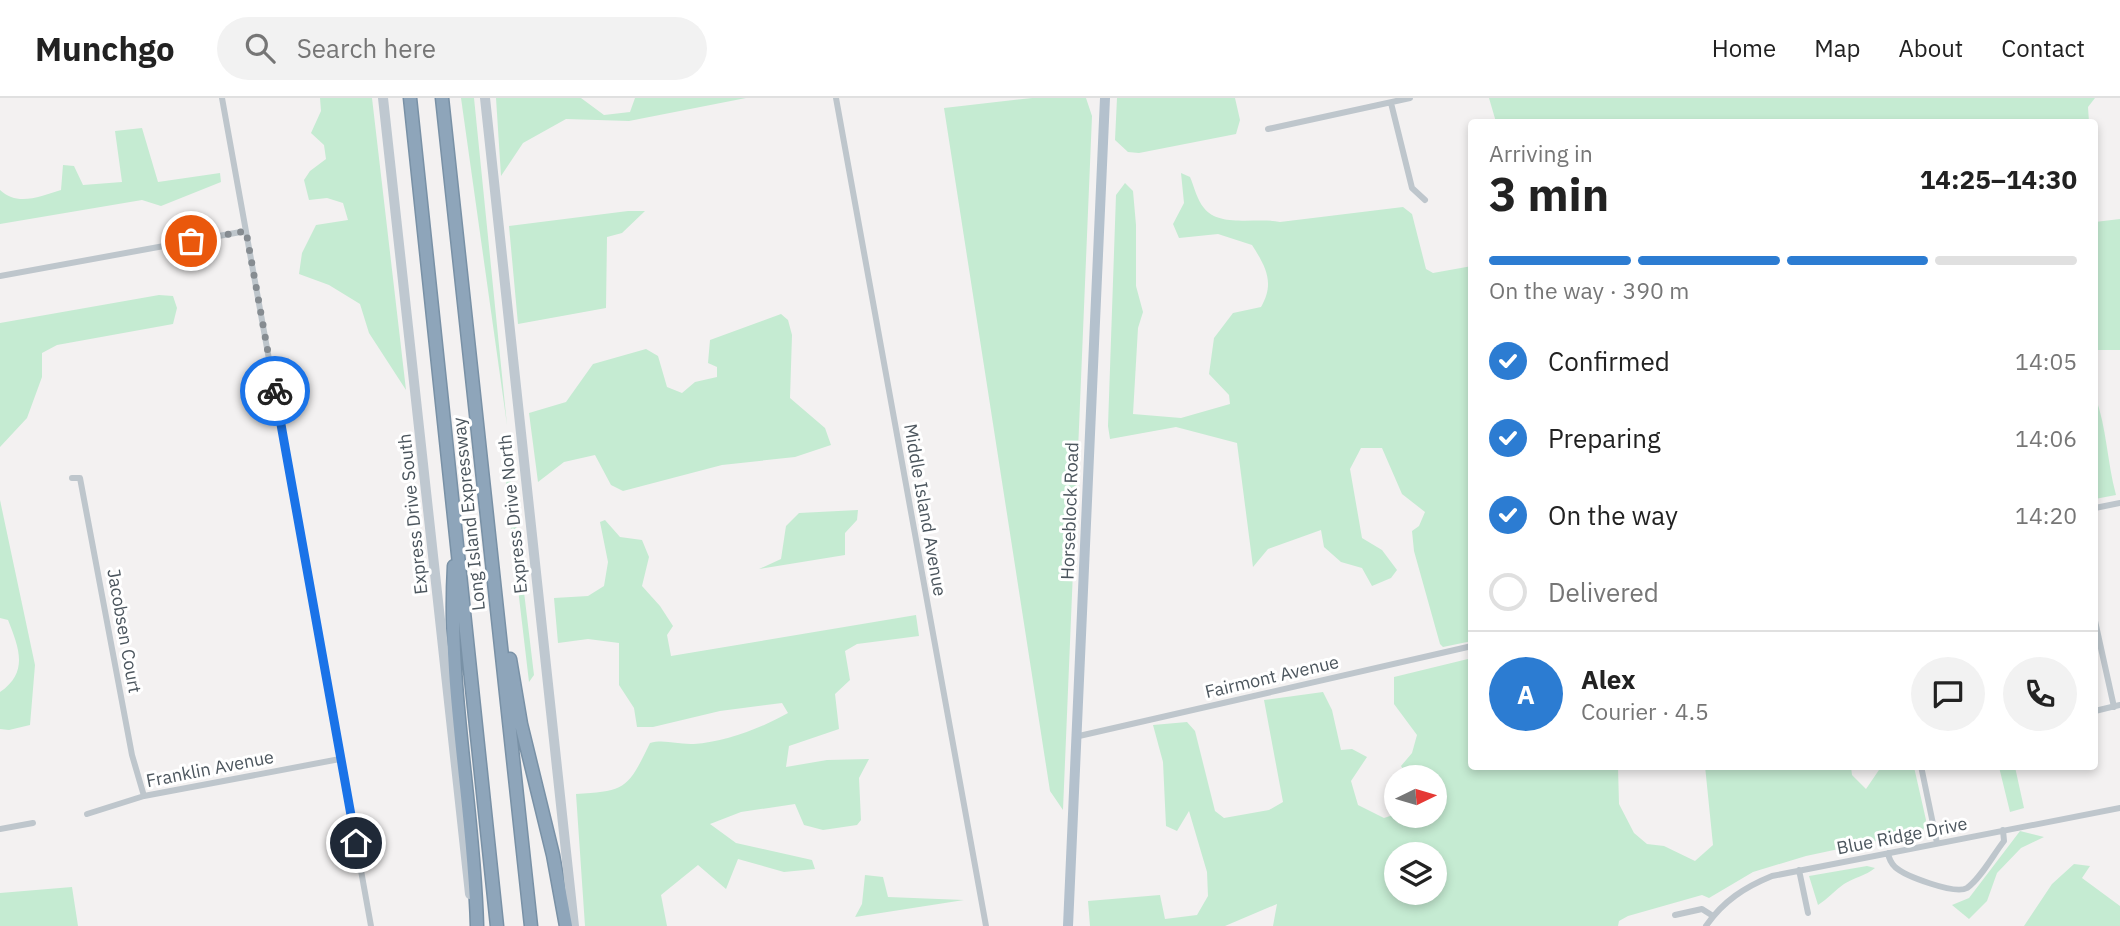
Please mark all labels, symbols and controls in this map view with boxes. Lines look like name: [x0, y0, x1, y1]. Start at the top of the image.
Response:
search box: [217, 17, 707, 80]
text: Munchgo: [35, 27, 175, 70]
icon: search: [241, 29, 279, 67]
text: Search here: [297, 31, 436, 65]
text: Home: [1712, 32, 1776, 64]
text: Map: [1814, 32, 1860, 64]
text: About: [1898, 32, 1963, 64]
text: Contact: [2001, 32, 2085, 64]
text: Arriving in: [1489, 138, 1593, 168]
text: 14:25–14:30: [1920, 162, 2077, 196]
text: 3 min: [1489, 164, 1609, 224]
pin: [161, 211, 221, 271]
icon: bag: [172, 222, 210, 260]
text: On the way · 390 m: [1489, 275, 1689, 305]
icon: check: [1489, 342, 1527, 380]
text: Confirmed: [1548, 344, 1670, 378]
text: 14:05: [2015, 346, 2077, 376]
courier: [240, 356, 310, 426]
icon: bike: [256, 372, 294, 410]
street label: Long Island Expressway: [447, 416, 490, 612]
icon: check: [1489, 419, 1527, 457]
text: Preparing: [1548, 421, 1661, 455]
street label: Middle Island Avenue: [899, 422, 952, 598]
text: 14:06: [2015, 423, 2077, 453]
street label: Express Drive South: [393, 433, 432, 596]
street label: Express Drive North: [493, 433, 532, 595]
street label: Horseblock Road: [1056, 442, 1083, 580]
icon: check: [1489, 496, 1527, 534]
text: On the way: [1548, 498, 1678, 532]
text: 14:20: [2015, 500, 2077, 530]
street label: Jacobsen Court: [102, 567, 147, 695]
text: Delivered: [1548, 575, 1659, 609]
street label: Fairmont Avenue: [1203, 650, 1341, 703]
button: chat: [1911, 657, 1985, 731]
button: phone: [2003, 657, 2077, 731]
text: Alex: [1581, 662, 1635, 696]
text: A: [1517, 677, 1535, 711]
text: Courier · 4.5: [1581, 696, 1709, 726]
street label: Franklin Avenue: [144, 745, 276, 792]
north arrow: [1384, 765, 1447, 828]
map controls: [1384, 765, 1447, 905]
street label: Blue Ridge Drive: [1835, 812, 1969, 859]
pin: [326, 813, 386, 873]
icon: home: [337, 824, 375, 862]
button: layers: [1384, 842, 1447, 905]

